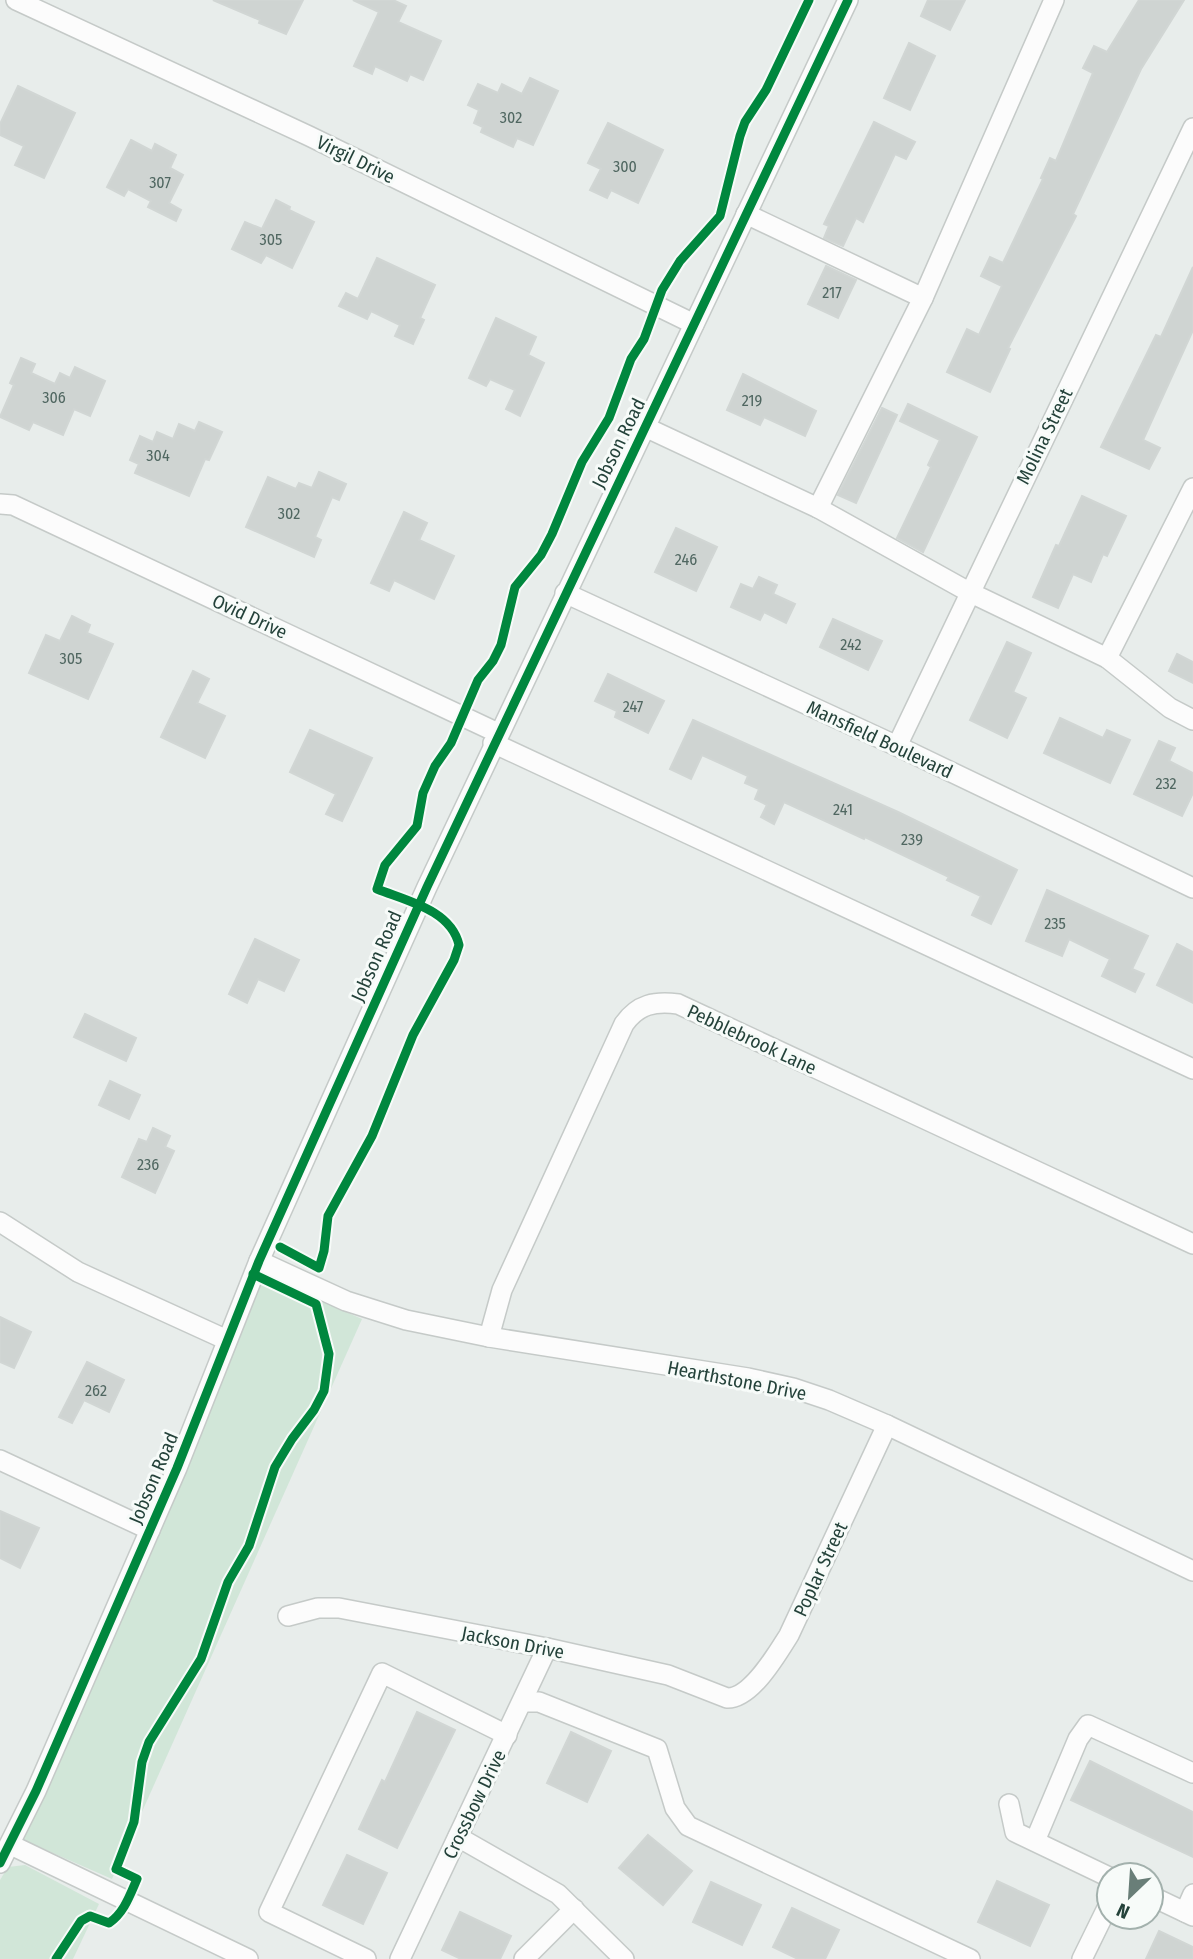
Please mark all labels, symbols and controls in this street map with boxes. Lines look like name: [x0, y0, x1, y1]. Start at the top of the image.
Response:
house number: 302: [500, 108, 522, 127]
street label: Virgil Drive: [313, 131, 399, 188]
house number: 300: [613, 157, 637, 176]
house number: 307: [149, 173, 171, 192]
house number: 305: [260, 230, 282, 249]
house number: 217: [822, 283, 842, 302]
street label: Molina Street: [1011, 384, 1078, 488]
house number: 306: [42, 388, 66, 407]
house number: 219: [742, 391, 763, 410]
street label: Jobson Road: [587, 394, 650, 492]
house number: 304: [146, 446, 170, 465]
house number: 302: [278, 504, 300, 523]
house number: 246: [675, 550, 697, 569]
street label: Ovid Drive: [209, 589, 291, 644]
house number: 242: [840, 635, 862, 654]
house number: 305: [60, 649, 82, 668]
street label: Mansfield Boulevard: [803, 696, 956, 783]
house number: 247: [623, 697, 644, 716]
house number: 232: [1155, 774, 1177, 793]
house number: 241: [833, 800, 853, 819]
house number: 239: [901, 830, 923, 849]
street label: Jobson Road: [346, 907, 407, 1005]
house number: 235: [1044, 914, 1066, 933]
street label: Pebblebrook Lane: [684, 999, 820, 1079]
house number: 236: [137, 1155, 159, 1174]
street label: Hearthstone Drive: [665, 1356, 808, 1405]
house number: 262: [85, 1381, 107, 1400]
street label: Jobson Road: [124, 1429, 183, 1527]
street label: Poplar Street: [789, 1518, 853, 1620]
street label: Jackson Drive: [460, 1621, 566, 1664]
street label: Crossbow Drive: [438, 1746, 511, 1863]
north arrow: [1095, 1861, 1165, 1931]
text: N: [1113, 1898, 1133, 1924]

